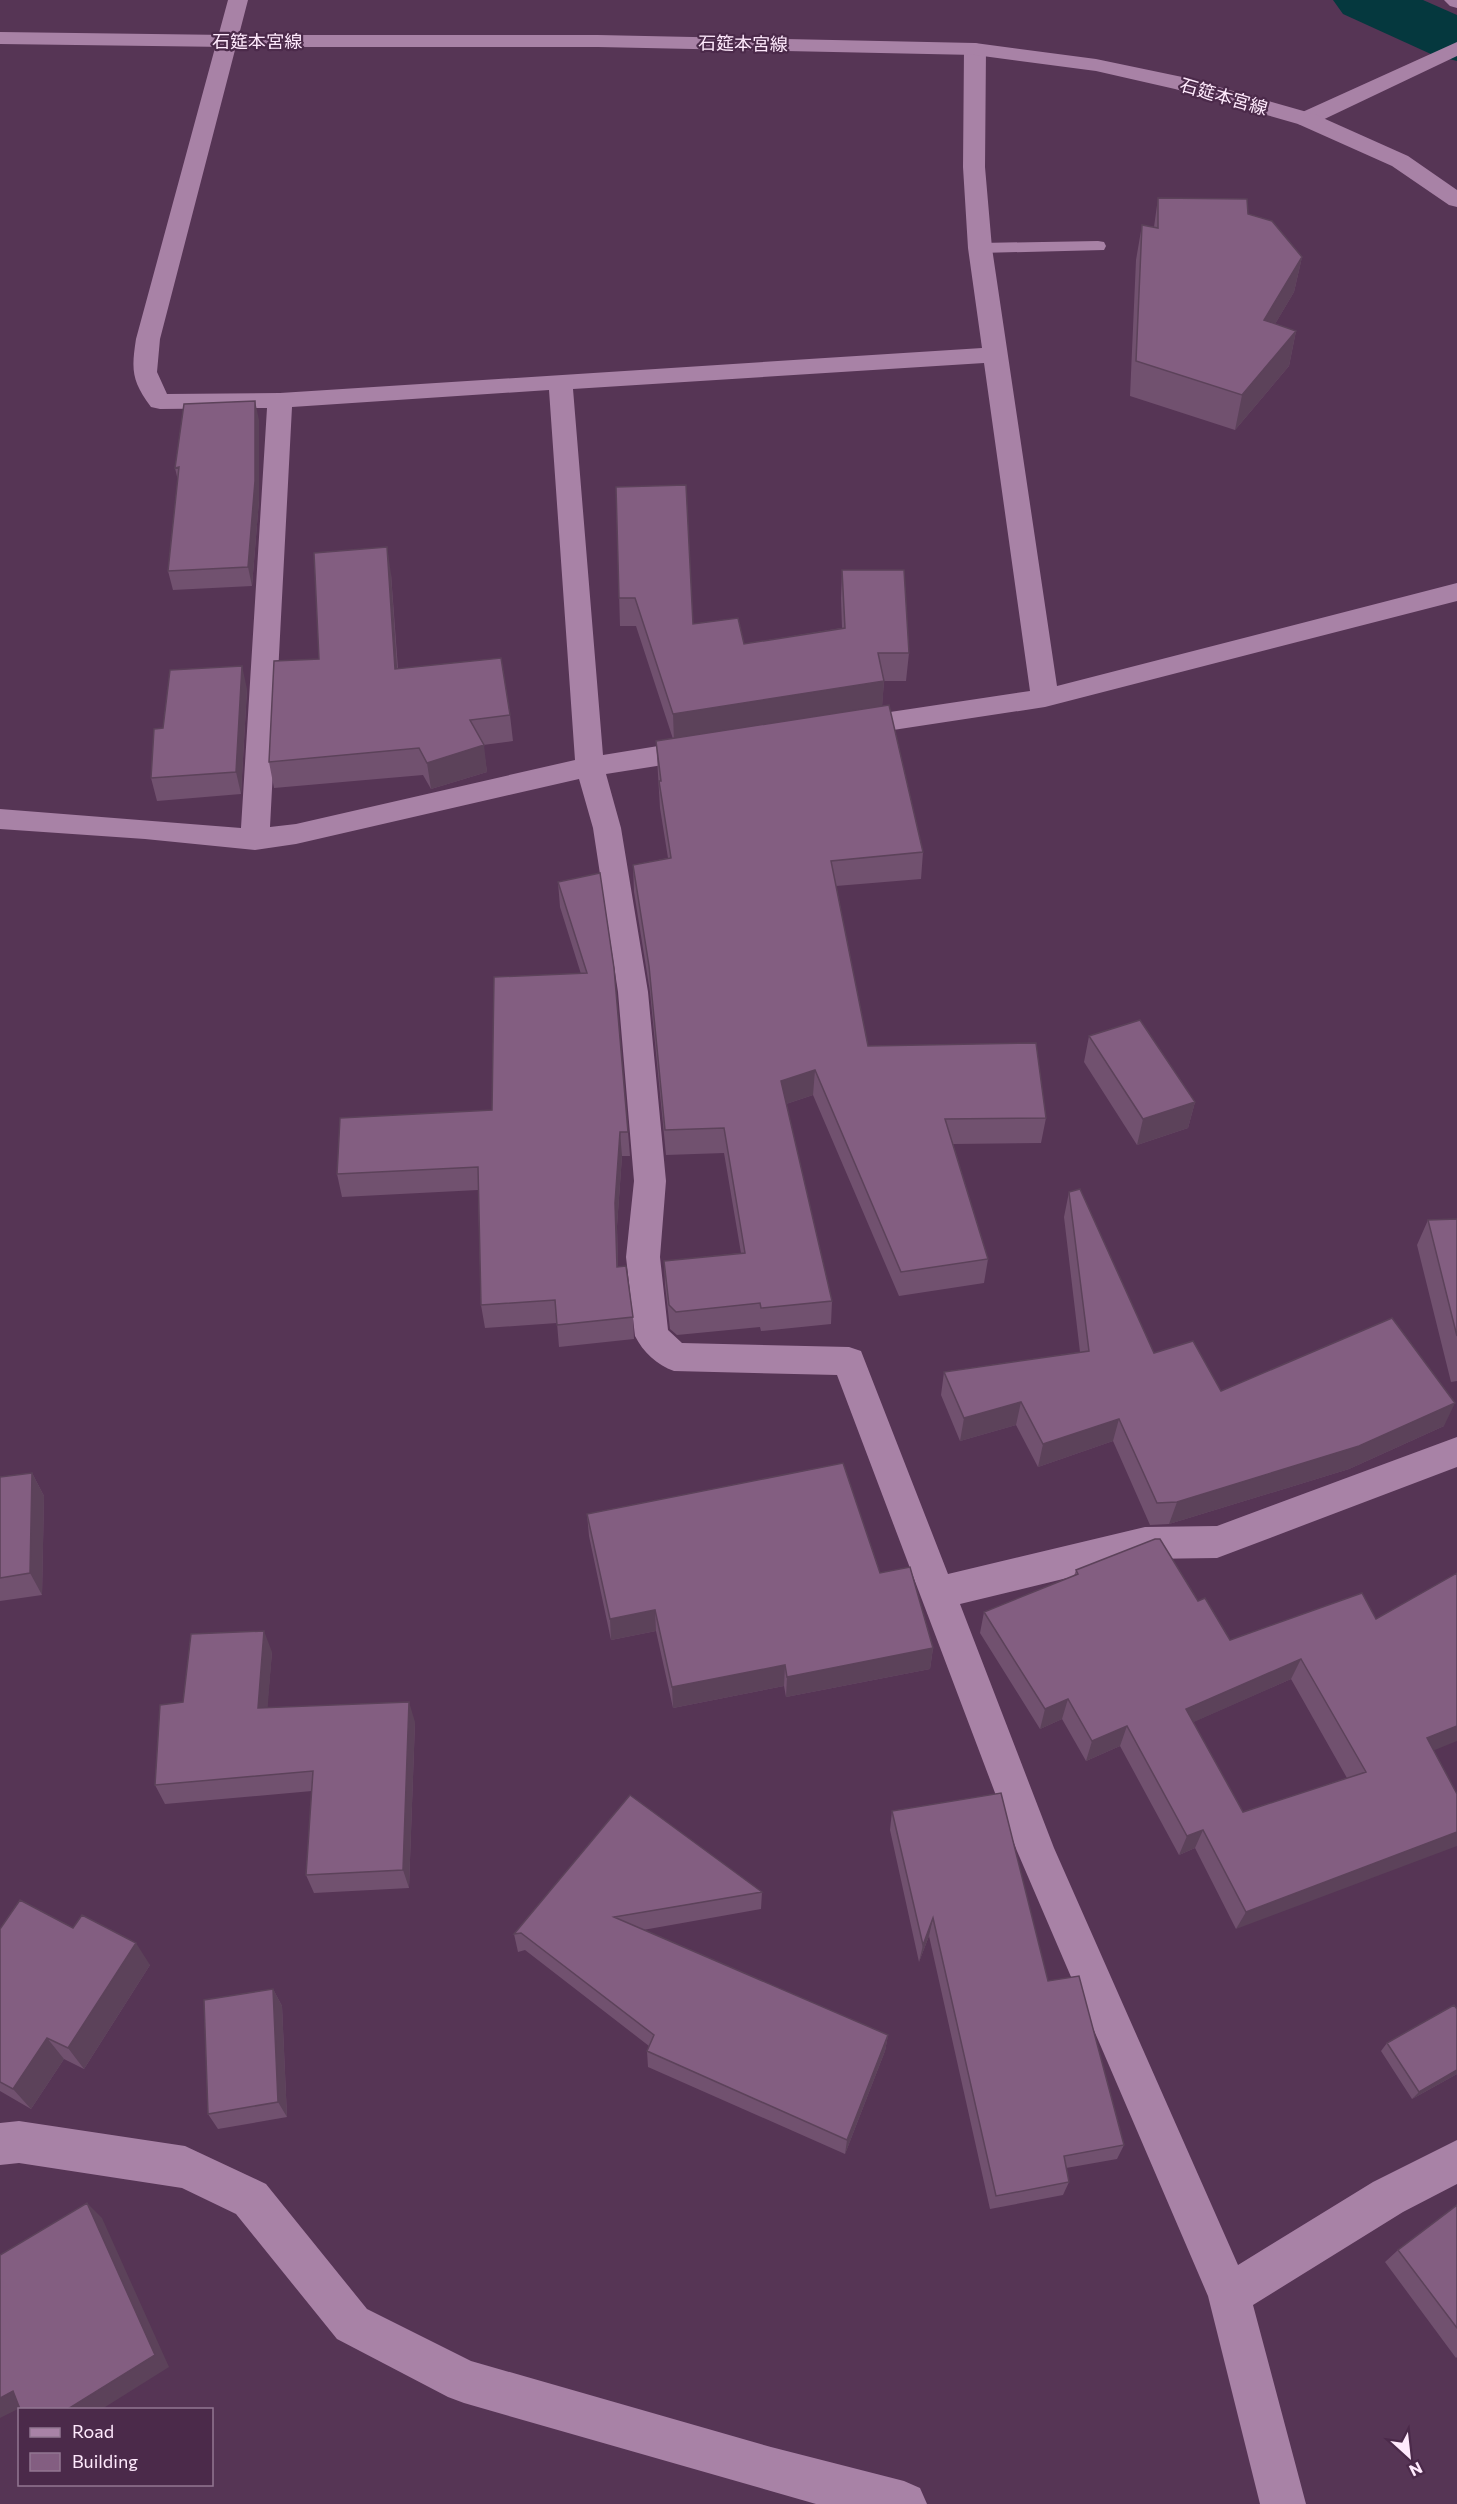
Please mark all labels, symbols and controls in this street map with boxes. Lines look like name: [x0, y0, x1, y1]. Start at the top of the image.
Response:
street label: 石筵本宮線: [212, 30, 302, 52]
street label: 石筵本宮線: [698, 31, 788, 55]
street label: 石筵本宮線: [1178, 73, 1270, 119]
legend: [18, 2408, 213, 2486]
text: Road: [72, 2420, 114, 2442]
north arrow: [1379, 2426, 1439, 2486]
text: Building: [72, 2450, 138, 2472]
text: N: [1406, 2459, 1426, 2481]

